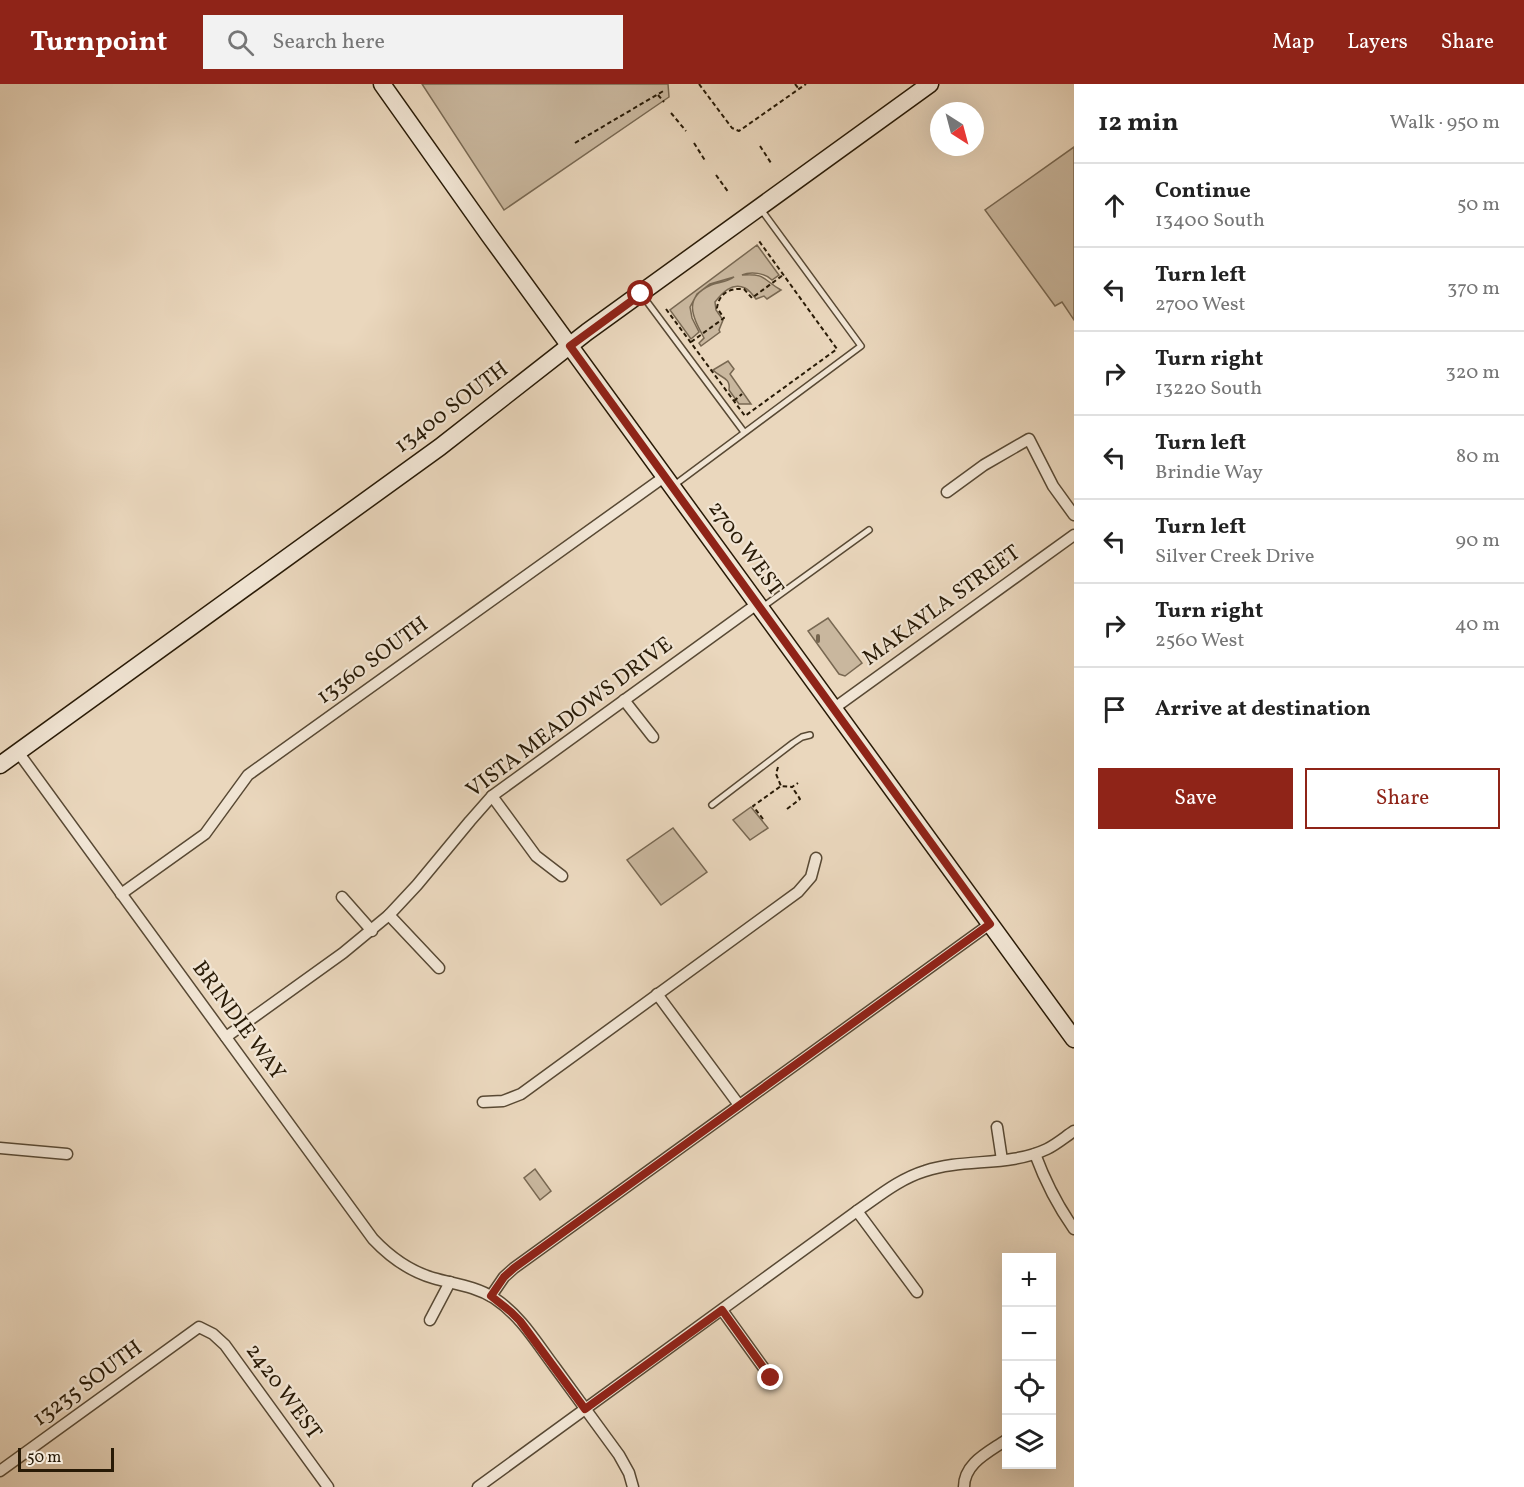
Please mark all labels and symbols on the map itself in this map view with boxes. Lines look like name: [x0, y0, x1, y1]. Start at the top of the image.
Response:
north arrow: [930, 102, 984, 156]
route start: [627, 280, 653, 306]
street label: 13400 SOUTH: [388, 355, 516, 461]
street label: 2700 WEST: [700, 495, 790, 603]
street label: MAKAYLA STREET: [857, 538, 1027, 674]
street label: 13360 SOUTH: [311, 610, 435, 712]
street label: VISTA MEADOWS DRIVE: [460, 630, 680, 806]
street label: BRINDIE WAY: [184, 955, 292, 1087]
street label: 13235 SOUTH: [27, 1333, 149, 1435]
street label: 2420 WEST: [237, 1337, 329, 1447]
route end: [757, 1364, 783, 1390]
scale bar: [18, 1445, 114, 1472]

